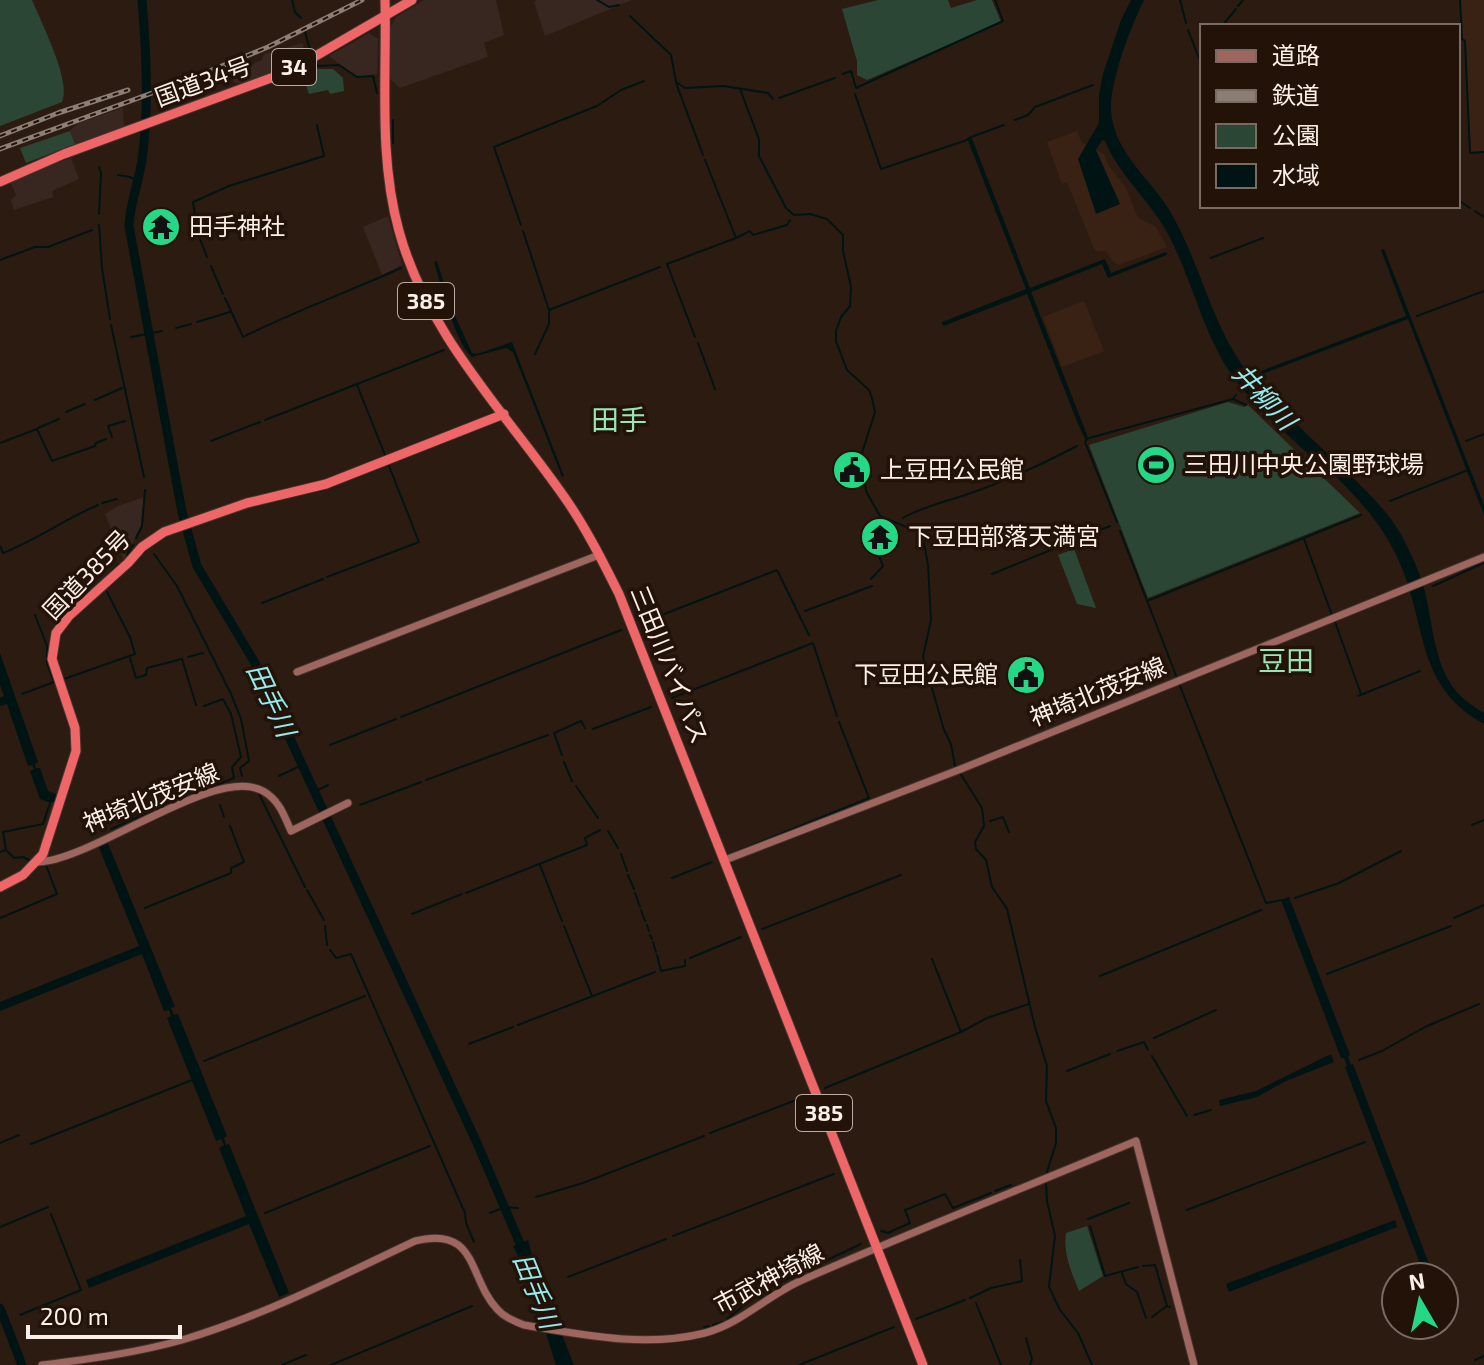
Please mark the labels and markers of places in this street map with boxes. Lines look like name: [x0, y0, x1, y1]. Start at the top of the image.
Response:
temple icon: 田手神社: [140, 206, 182, 248]
place label: 田手神社: [189, 211, 285, 240]
sports icon: 三田川中央公園野球場: [1135, 444, 1177, 486]
public building icon: 上豆田公民館: [831, 449, 873, 491]
place label: 三田川中央公園野球場: [1184, 449, 1424, 478]
place label: 上豆田公民館: [880, 454, 1024, 483]
temple icon: 下豆田部落天満宮: [859, 516, 901, 558]
place label: 下豆田部落天満宮: [908, 521, 1100, 550]
public building icon: 下豆田公民館: [1005, 654, 1047, 696]
place label: 下豆田公民館: [854, 659, 998, 688]

